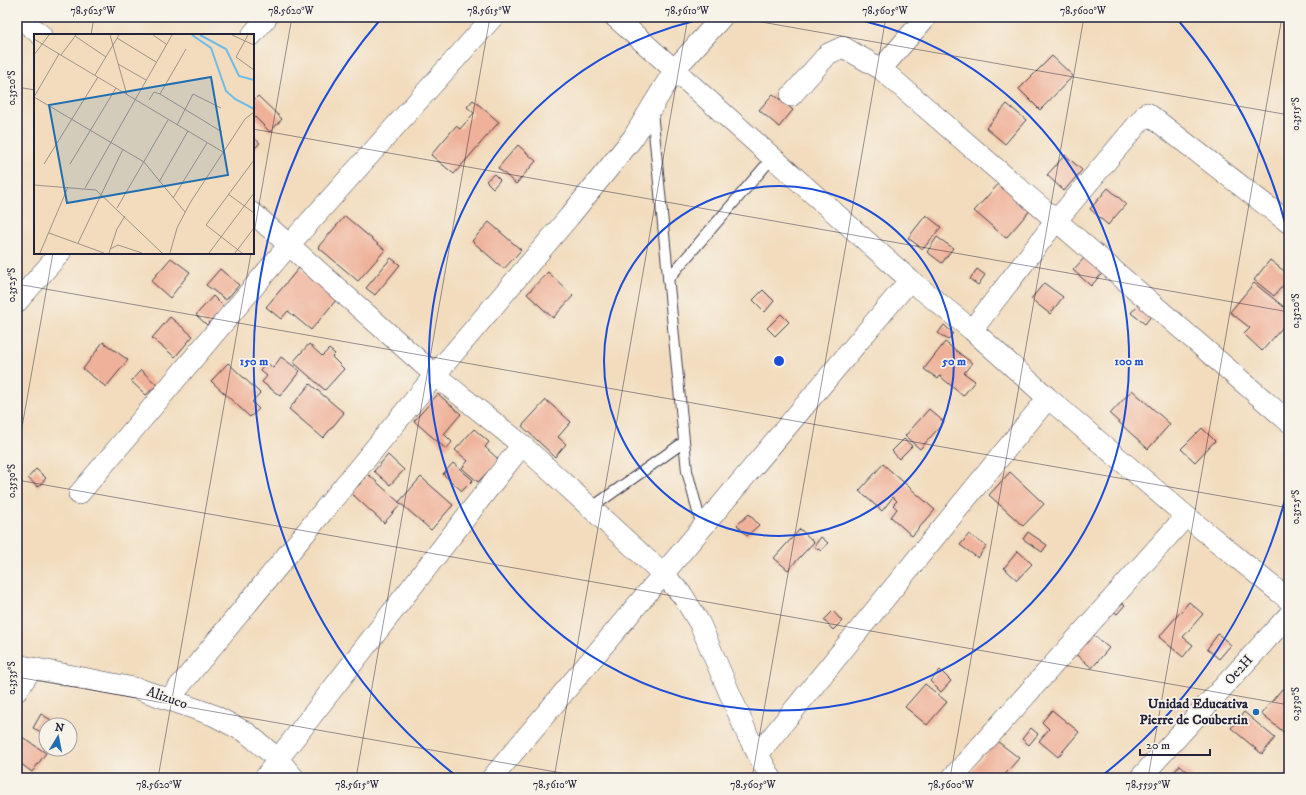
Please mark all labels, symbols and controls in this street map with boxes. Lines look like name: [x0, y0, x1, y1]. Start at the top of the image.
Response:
text: 78.5625°W: [71, 5, 116, 17]
text: 78.5620°W: [268, 5, 315, 17]
text: 78.5615°W: [467, 5, 512, 17]
text: 78.5610°W: [665, 5, 710, 17]
text: 78.5605°W: [862, 5, 909, 17]
text: 78.5600°W: [1060, 5, 1107, 17]
inset map: [34, 34, 254, 254]
text: 0.3520°S: [6, 70, 18, 106]
text: 0.3515°S: [1290, 97, 1302, 131]
text: 0.3525°S: [6, 268, 18, 302]
text: 0.3520°S: [1290, 293, 1302, 329]
text: 150 m: [240, 354, 268, 369]
centre of rings: [772, 354, 786, 368]
text: 50 m: [941, 354, 966, 369]
text: 100 m: [1115, 354, 1143, 369]
text: 0.3530°S: [6, 464, 18, 498]
text: 0.3525°S: [1290, 490, 1302, 524]
street label: Oe2H: [1221, 651, 1257, 689]
text: 0.3535°S: [6, 661, 18, 695]
street label: Alizuco: [144, 683, 190, 713]
text: 0.3530°S: [1290, 687, 1302, 721]
place label: Unidad Educativa Pierre de Coubertin: [1140, 695, 1249, 729]
marker: Unidad Educativa Pierre de Coubertin: [1251, 707, 1261, 717]
north arrow: [38, 717, 78, 757]
text: N: [54, 720, 65, 736]
scale bar: [1140, 731, 1210, 757]
text: 20 m: [1146, 738, 1170, 753]
text: 78.5620°W: [136, 779, 183, 791]
text: 78.5615°W: [335, 779, 380, 791]
text: 78.5610°W: [533, 779, 578, 791]
text: 78.5605°W: [730, 779, 777, 791]
text: 78.5600°W: [928, 779, 975, 791]
text: 78.5595°W: [1126, 779, 1171, 791]

